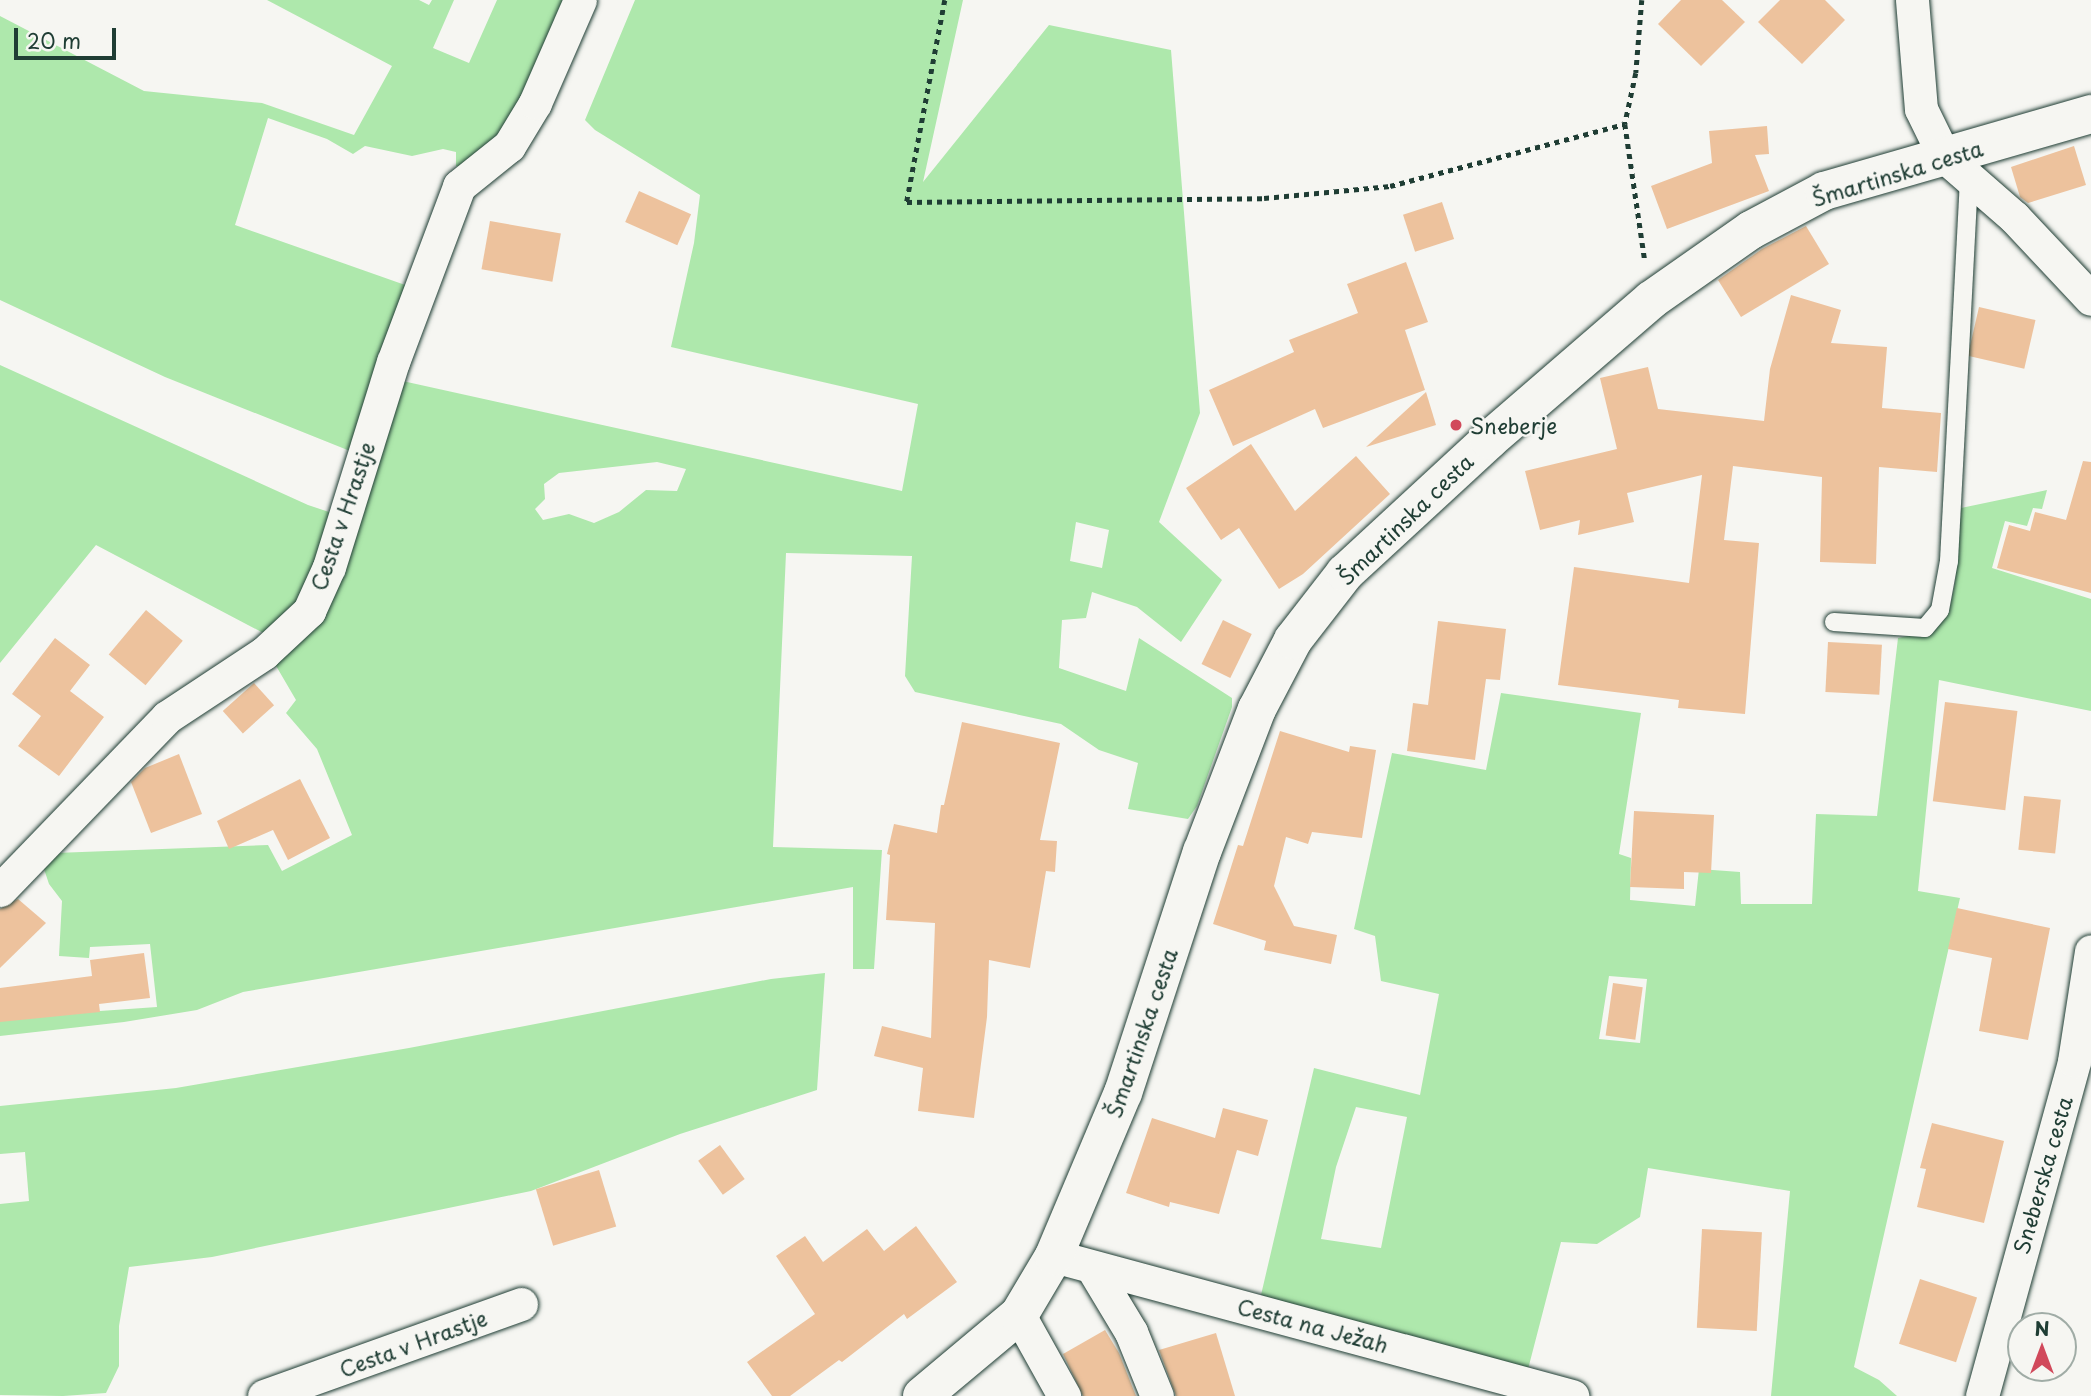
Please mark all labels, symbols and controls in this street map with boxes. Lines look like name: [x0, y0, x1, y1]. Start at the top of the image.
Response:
scale bar: [18, 14, 119, 58]
text: 20 m: [27, 24, 81, 56]
street label: Šmartinska cesta: [1809, 135, 1985, 211]
place label: Sneberje: [1470, 412, 1557, 438]
marker: Sneberje: [1448, 417, 1464, 433]
street label: Cesta v Hrastje: [305, 438, 379, 594]
street label: Šmartinska cesta: [1333, 449, 1477, 589]
street label: Šmartinska cesta: [1100, 945, 1182, 1121]
street label: Sneberska cesta: [2007, 1093, 2077, 1257]
street label: Cesta na Ježah: [1234, 1293, 1392, 1357]
street label: Cesta v Hrastje: [335, 1304, 491, 1382]
north arrow: [2007, 1312, 2077, 1382]
text: N: [2034, 1314, 2050, 1342]

